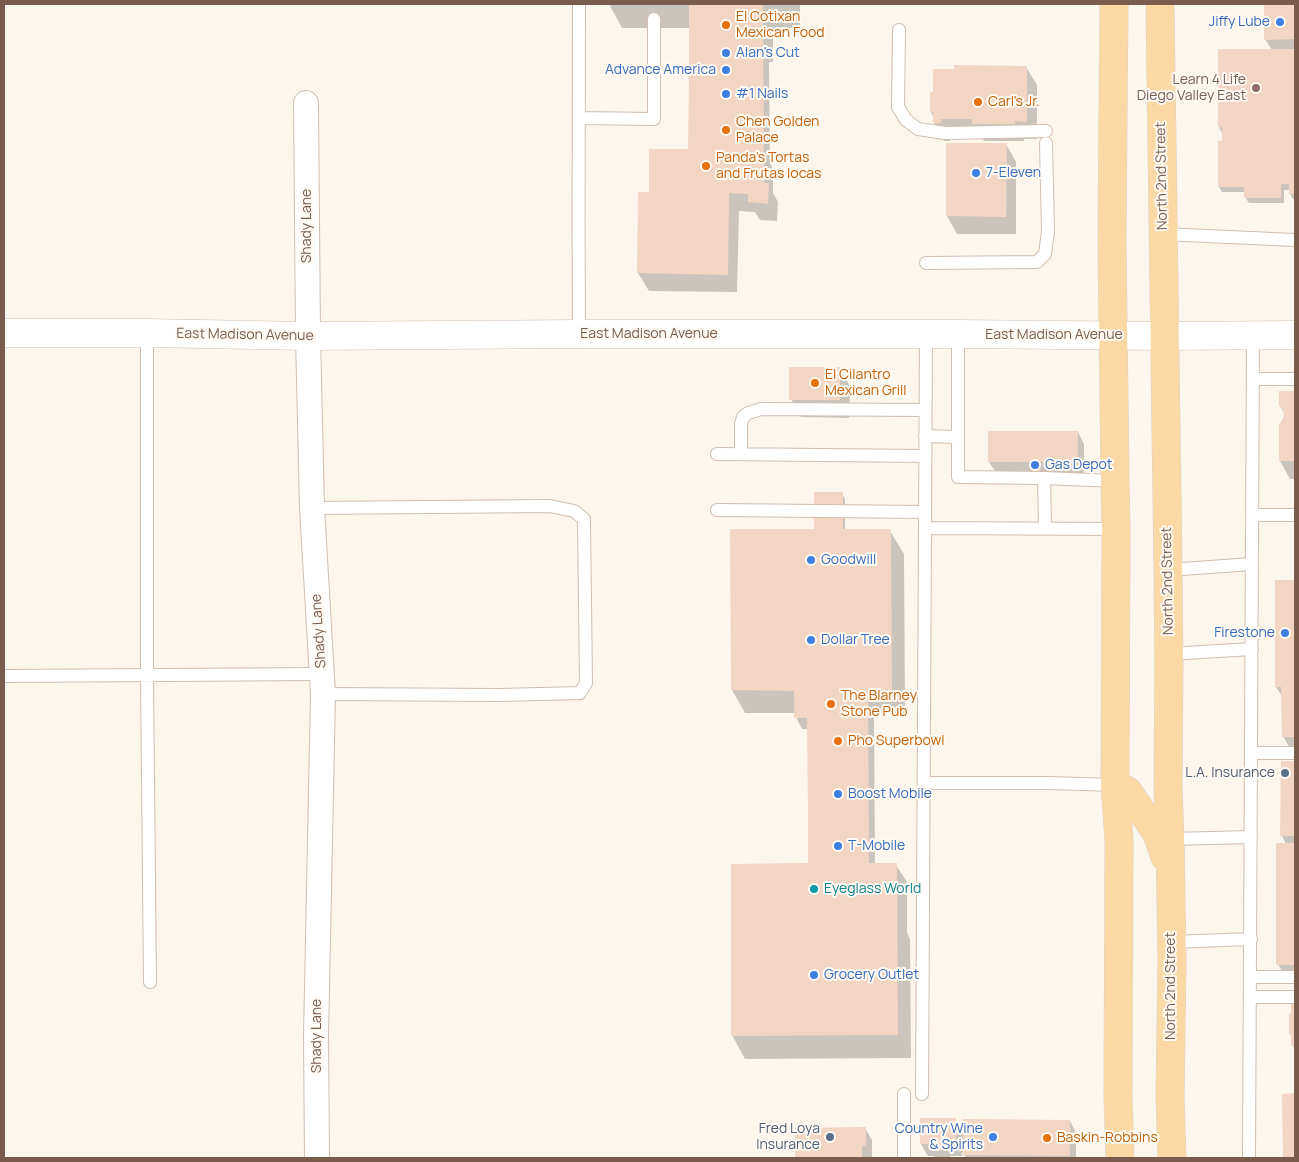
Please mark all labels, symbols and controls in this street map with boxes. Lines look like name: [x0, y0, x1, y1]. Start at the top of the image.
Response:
place label: El Cotixan Mexican Food: [736, 9, 825, 41]
place label: Jiffy Lube: [1209, 14, 1270, 30]
marker: Jiffy Lube: [1274, 16, 1286, 28]
marker: El Cotixan Mexican Food: [720, 19, 732, 31]
place label: Alan's Cut: [736, 45, 800, 61]
marker: Alan's Cut: [720, 47, 732, 59]
place label: Advance America: [605, 62, 716, 78]
marker: Advance America: [720, 64, 732, 76]
place label: Learn 4 Life Diego Valley East: [1137, 72, 1246, 104]
marker: Learn 4 Life Diego Valley East: [1250, 82, 1262, 94]
place label: #1 Nails: [736, 86, 788, 102]
marker: #1 Nails: [720, 88, 732, 100]
place label: Carl's Jr.: [988, 94, 1040, 110]
marker: Carl's Jr.: [972, 96, 984, 108]
place label: Chen Golden Palace: [736, 114, 819, 146]
street label: North 2nd Street: [1153, 122, 1171, 230]
marker: Chen Golden Palace: [720, 124, 732, 136]
place label: Panda's Tortas and Frutas locas: [716, 150, 821, 182]
marker: Panda's Tortas and Frutas locas: [700, 160, 712, 172]
place label: 7-Eleven: [986, 165, 1041, 181]
marker: 7-Eleven: [970, 167, 982, 179]
street label: Shady Lane: [299, 189, 315, 263]
street label: East Madison Avenue: [176, 325, 314, 345]
street label: East Madison Avenue: [580, 326, 718, 342]
street label: East Madison Avenue: [985, 327, 1123, 343]
place label: El Cilantro Mexican Grill: [825, 367, 907, 400]
marker: El Cilantro Mexican Grill: [809, 377, 821, 389]
place label: Gas Depot: [1045, 457, 1112, 473]
marker: Gas Depot: [1029, 459, 1041, 471]
street label: North 2nd Street: [1159, 527, 1177, 635]
place label: Goodwill: [821, 552, 876, 568]
marker: Goodwill: [805, 554, 817, 566]
street label: Shady Lane: [308, 593, 330, 669]
place label: Firestone: [1214, 625, 1275, 641]
marker: Firestone: [1279, 627, 1291, 639]
place label: Dollar Tree: [821, 632, 890, 648]
marker: Dollar Tree: [805, 634, 817, 646]
place label: The Blarney Stone Pub: [841, 688, 917, 720]
marker: The Blarney Stone Pub: [825, 698, 837, 710]
place label: Pho Superbowl: [848, 733, 945, 749]
marker: Pho Superbowl: [832, 735, 844, 747]
place label: L.A. Insurance: [1185, 765, 1275, 781]
marker: L.A. Insurance: [1279, 767, 1291, 779]
place label: Boost Mobile: [848, 786, 932, 802]
marker: Boost Mobile: [832, 788, 844, 800]
place label: T-Mobile: [848, 838, 905, 854]
marker: T-Mobile: [832, 840, 844, 852]
place label: Eyeglass World: [824, 881, 921, 897]
marker: Eyeglass World: [808, 883, 820, 895]
street label: North 2nd Street: [1163, 932, 1179, 1040]
place label: Grocery Outlet: [824, 967, 919, 983]
marker: Grocery Outlet: [808, 969, 820, 981]
street label: Shady Lane: [309, 999, 325, 1073]
place label: Fred Loya Insurance: [756, 1121, 820, 1154]
place label: Country Wine & Spirits: [895, 1121, 983, 1154]
place label: Baskin-Robbins: [1057, 1130, 1158, 1146]
marker: Fred Loya Insurance: [824, 1131, 836, 1143]
marker: Country Wine & Spirits: [987, 1131, 999, 1143]
marker: Baskin-Robbins: [1041, 1132, 1053, 1144]

